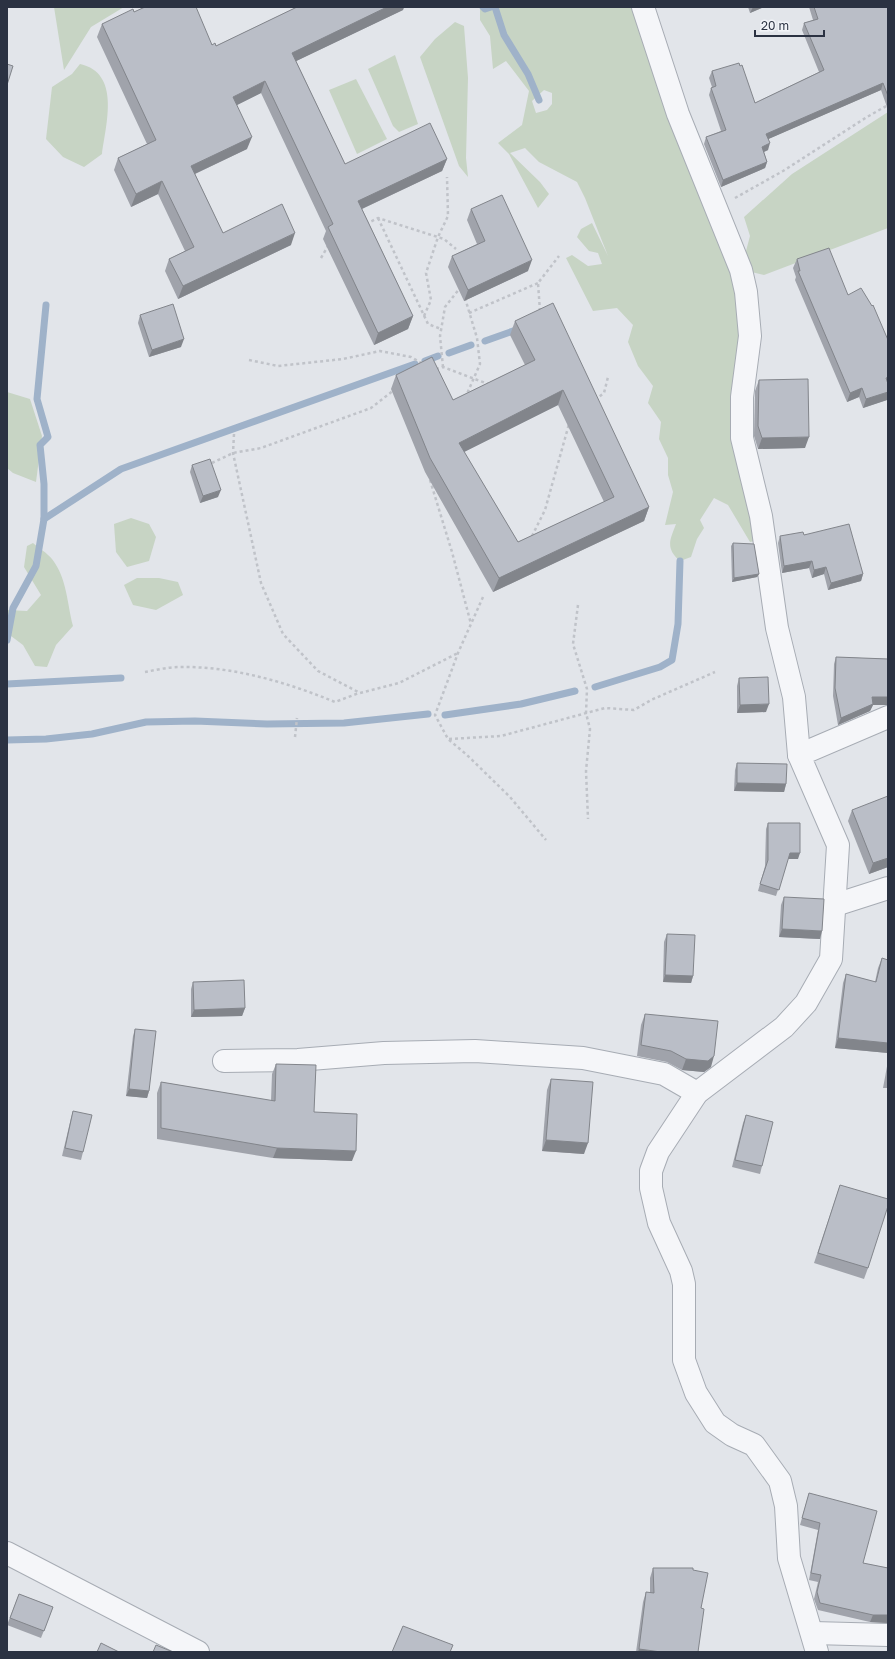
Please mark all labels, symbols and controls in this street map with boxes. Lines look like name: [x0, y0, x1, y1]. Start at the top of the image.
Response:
scale bar: [755, 12, 824, 38]
text: 20 m: [761, 18, 789, 33]

